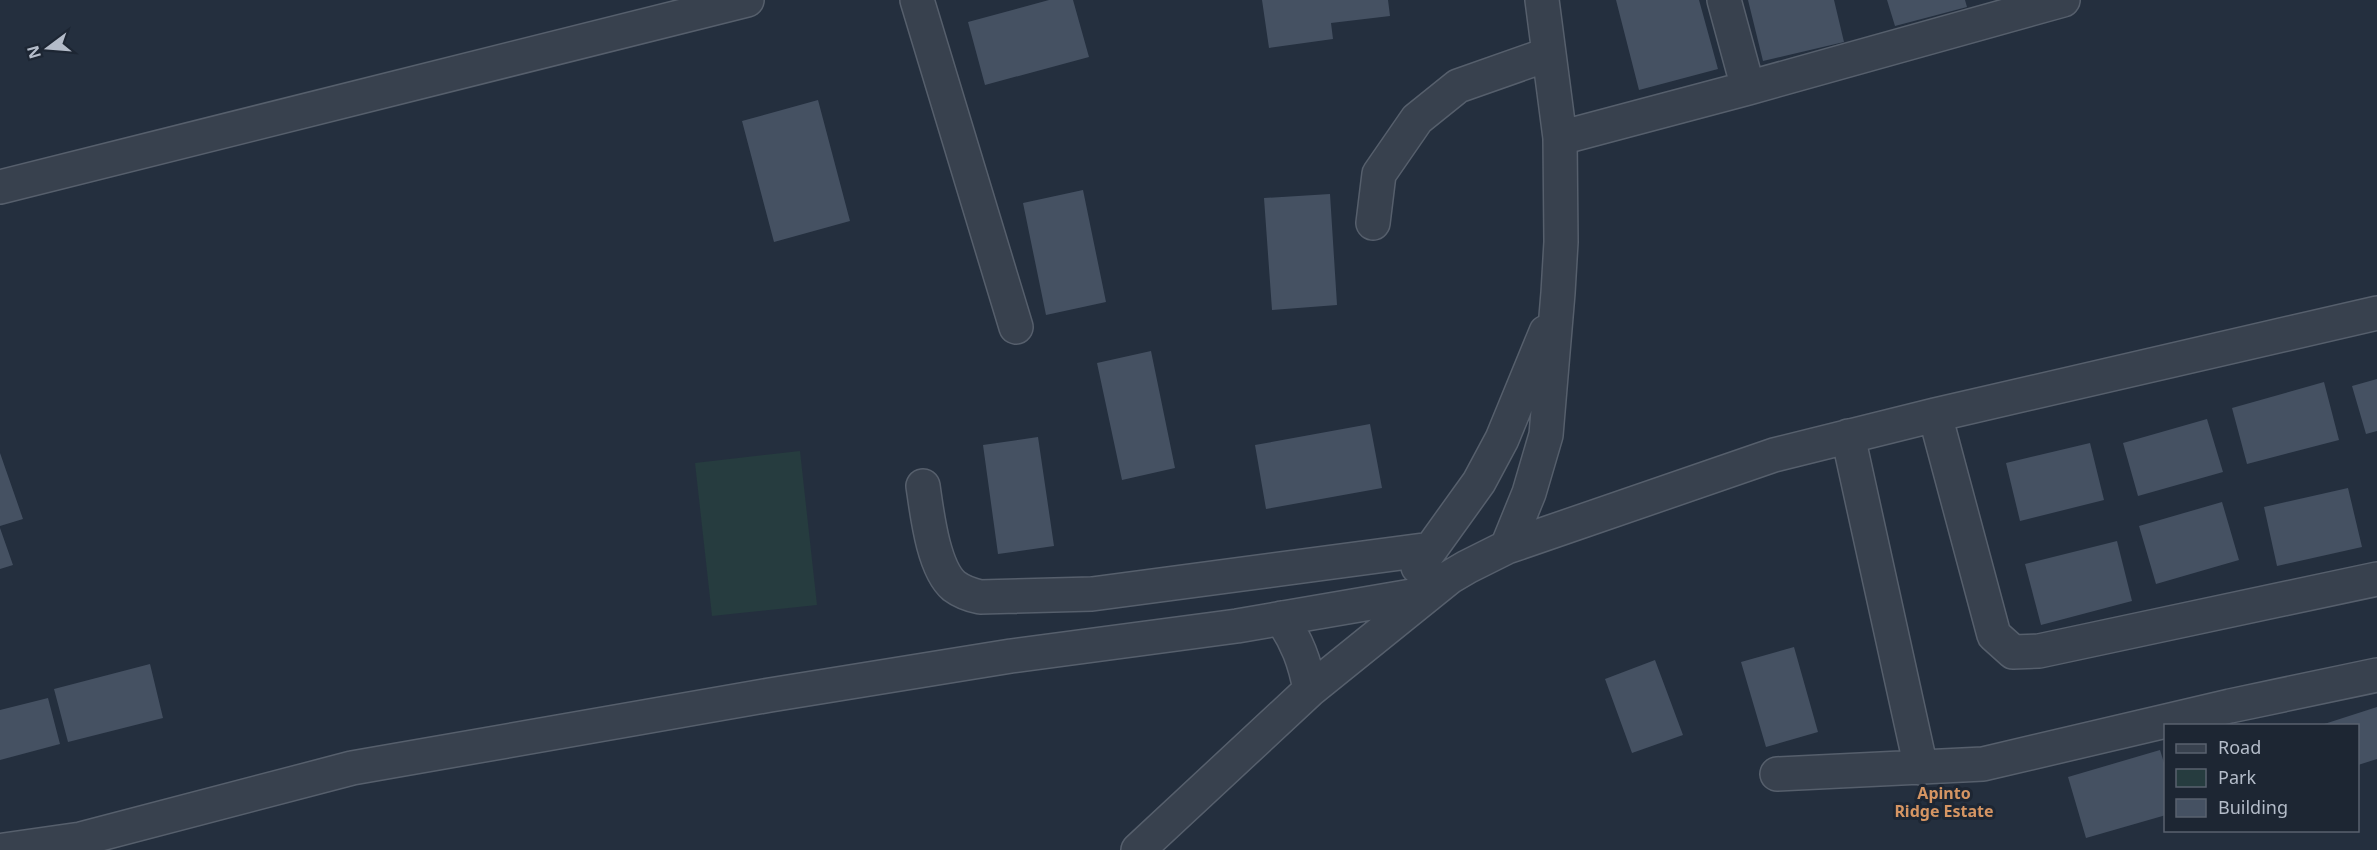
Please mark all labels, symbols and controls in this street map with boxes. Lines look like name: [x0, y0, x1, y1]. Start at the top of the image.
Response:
north arrow: [18, 18, 78, 78]
text: N: [21, 43, 46, 61]
legend: [2164, 724, 2359, 832]
text: Road: [2218, 735, 2261, 759]
text: Park: [2218, 765, 2256, 789]
district label: Apinto Ridge Estate: [1894, 782, 1994, 822]
text: Building: [2218, 795, 2288, 819]

